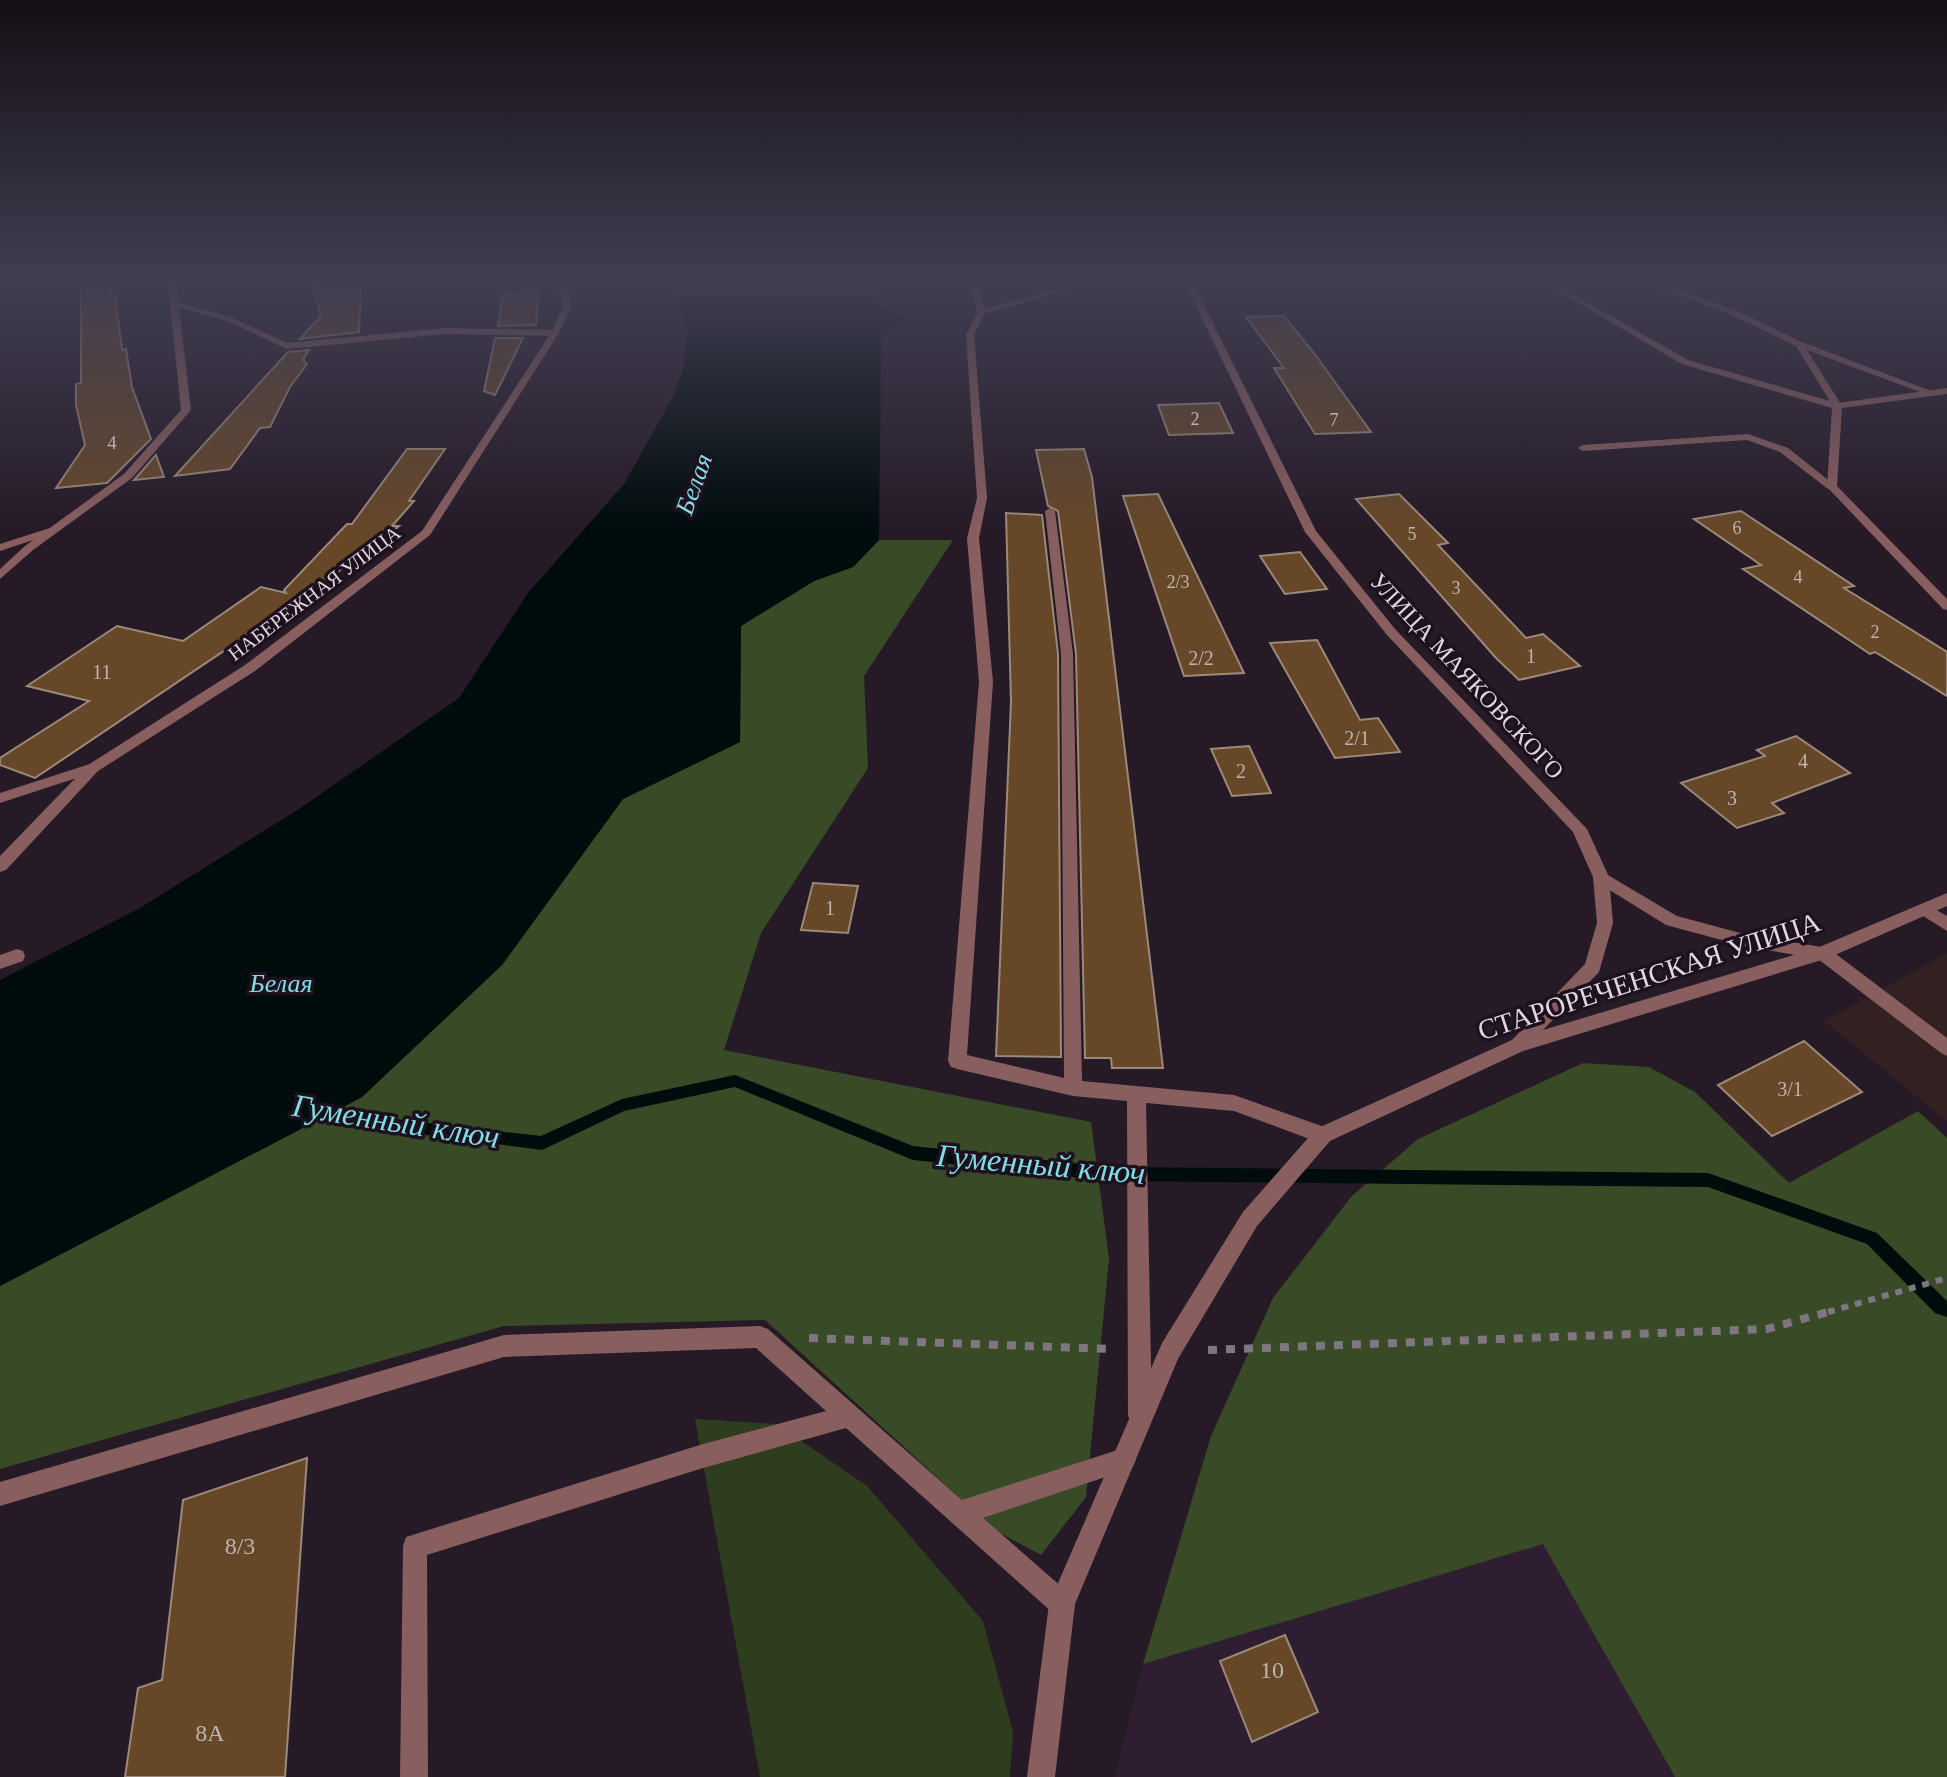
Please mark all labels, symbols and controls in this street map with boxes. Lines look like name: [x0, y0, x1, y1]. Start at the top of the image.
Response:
house number: 2: [1191, 409, 1200, 429]
house number: 7: [1330, 410, 1339, 430]
house number: 4: [108, 433, 117, 453]
water label: Белая: [669, 449, 718, 519]
house number: 6: [1733, 518, 1742, 538]
street label: НАБЕРЕЖНАЯ УЛИЦА: [224, 521, 405, 666]
house number: 5: [1408, 524, 1417, 544]
house number: 4: [1794, 567, 1803, 587]
street label: УЛИЦА МАЯКОВСКОГО: [1365, 568, 1569, 784]
house number: 2/3: [1166, 572, 1190, 592]
house number: 3: [1452, 578, 1461, 598]
house number: 2: [1871, 622, 1880, 642]
house number: 1: [1526, 645, 1536, 667]
house number: 2/2: [1188, 647, 1214, 669]
house number: 11: [92, 661, 112, 683]
house number: 2/1: [1344, 727, 1370, 749]
house number: 4: [1798, 750, 1808, 772]
house number: 2: [1236, 760, 1246, 782]
house number: 3: [1727, 787, 1737, 809]
house number: 1: [825, 897, 835, 919]
street label: СТАРОРЕЧЕНСКАЯ УЛИЦА: [1474, 906, 1825, 1046]
water label: Белая: [249, 969, 312, 998]
house number: 3/1: [1777, 1078, 1803, 1100]
water label: Гуменный ключ: [289, 1087, 502, 1155]
water label: Гуменный ключ: [934, 1137, 1147, 1191]
house number: 8/3: [225, 1533, 255, 1559]
house number: 10: [1260, 1657, 1284, 1683]
house number: 8А: [195, 1720, 225, 1746]

